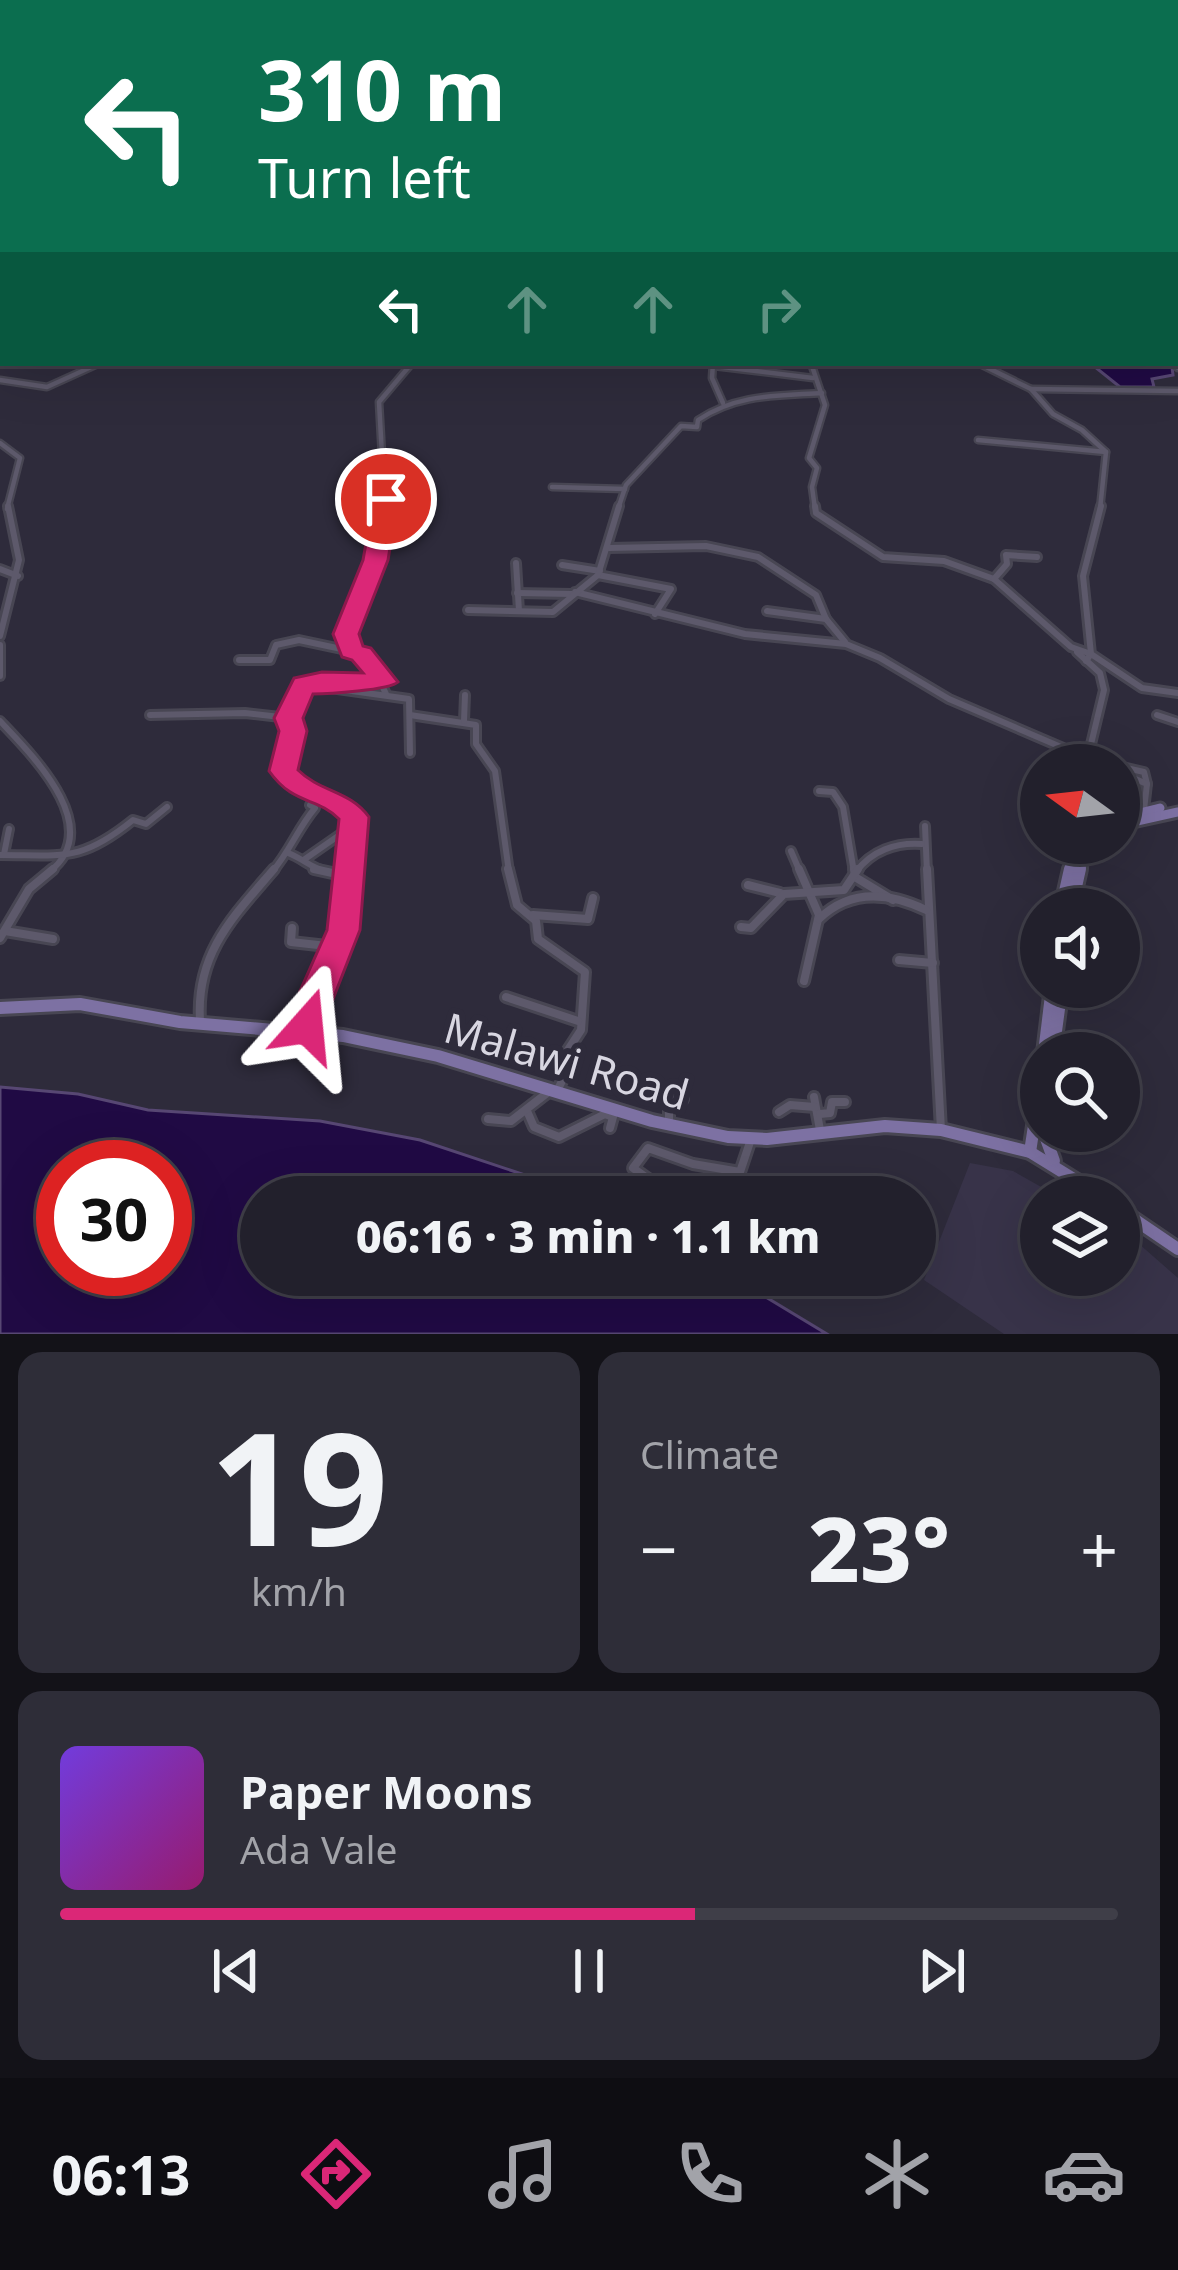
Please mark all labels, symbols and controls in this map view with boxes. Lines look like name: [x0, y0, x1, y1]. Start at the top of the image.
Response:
text: 310 m: [258, 31, 506, 146]
icon: left: [60, 48, 216, 204]
text: Turn left: [258, 140, 471, 214]
icon: left: [368, 276, 434, 342]
icon: ahead: [494, 276, 560, 342]
icon: ahead: [620, 276, 686, 342]
icon: right: [746, 276, 812, 342]
pin: [335, 448, 437, 550]
icon: arrive: [353, 466, 419, 532]
north arrow: [1020, 744, 1140, 864]
map controls: [1020, 744, 1140, 1296]
button: sound: [1020, 888, 1140, 1008]
position arrow: [244, 963, 370, 1089]
street label: Malawi Road: [438, 998, 696, 1122]
button: search: [1020, 1032, 1140, 1152]
speed limit sign: 30: [36, 1140, 192, 1296]
button: layers: [1020, 1176, 1140, 1296]
text: 06:16 · 3 min · 1.1 km: [356, 1205, 820, 1266]
text: 19: [210, 1379, 388, 1592]
text: Climate: [640, 1427, 779, 1480]
text: 23°: [808, 1486, 950, 1608]
text: −: [640, 1503, 678, 1593]
text: +: [1080, 1503, 1118, 1593]
text: km/h: [251, 1564, 347, 1617]
text: Paper Moons: [240, 1761, 533, 1822]
text: Ada Vale: [240, 1822, 397, 1875]
icon: previous: [203, 1938, 269, 2004]
icon: pause: [556, 1938, 622, 2004]
icon: next: [909, 1938, 975, 2004]
icon: directions: [294, 2132, 378, 2216]
icon: music: [481, 2132, 565, 2216]
icon: phone: [668, 2132, 752, 2216]
icon: climate: [855, 2132, 939, 2216]
icon: car: [1042, 2132, 1126, 2216]
text: 06:13: [52, 2137, 190, 2211]

